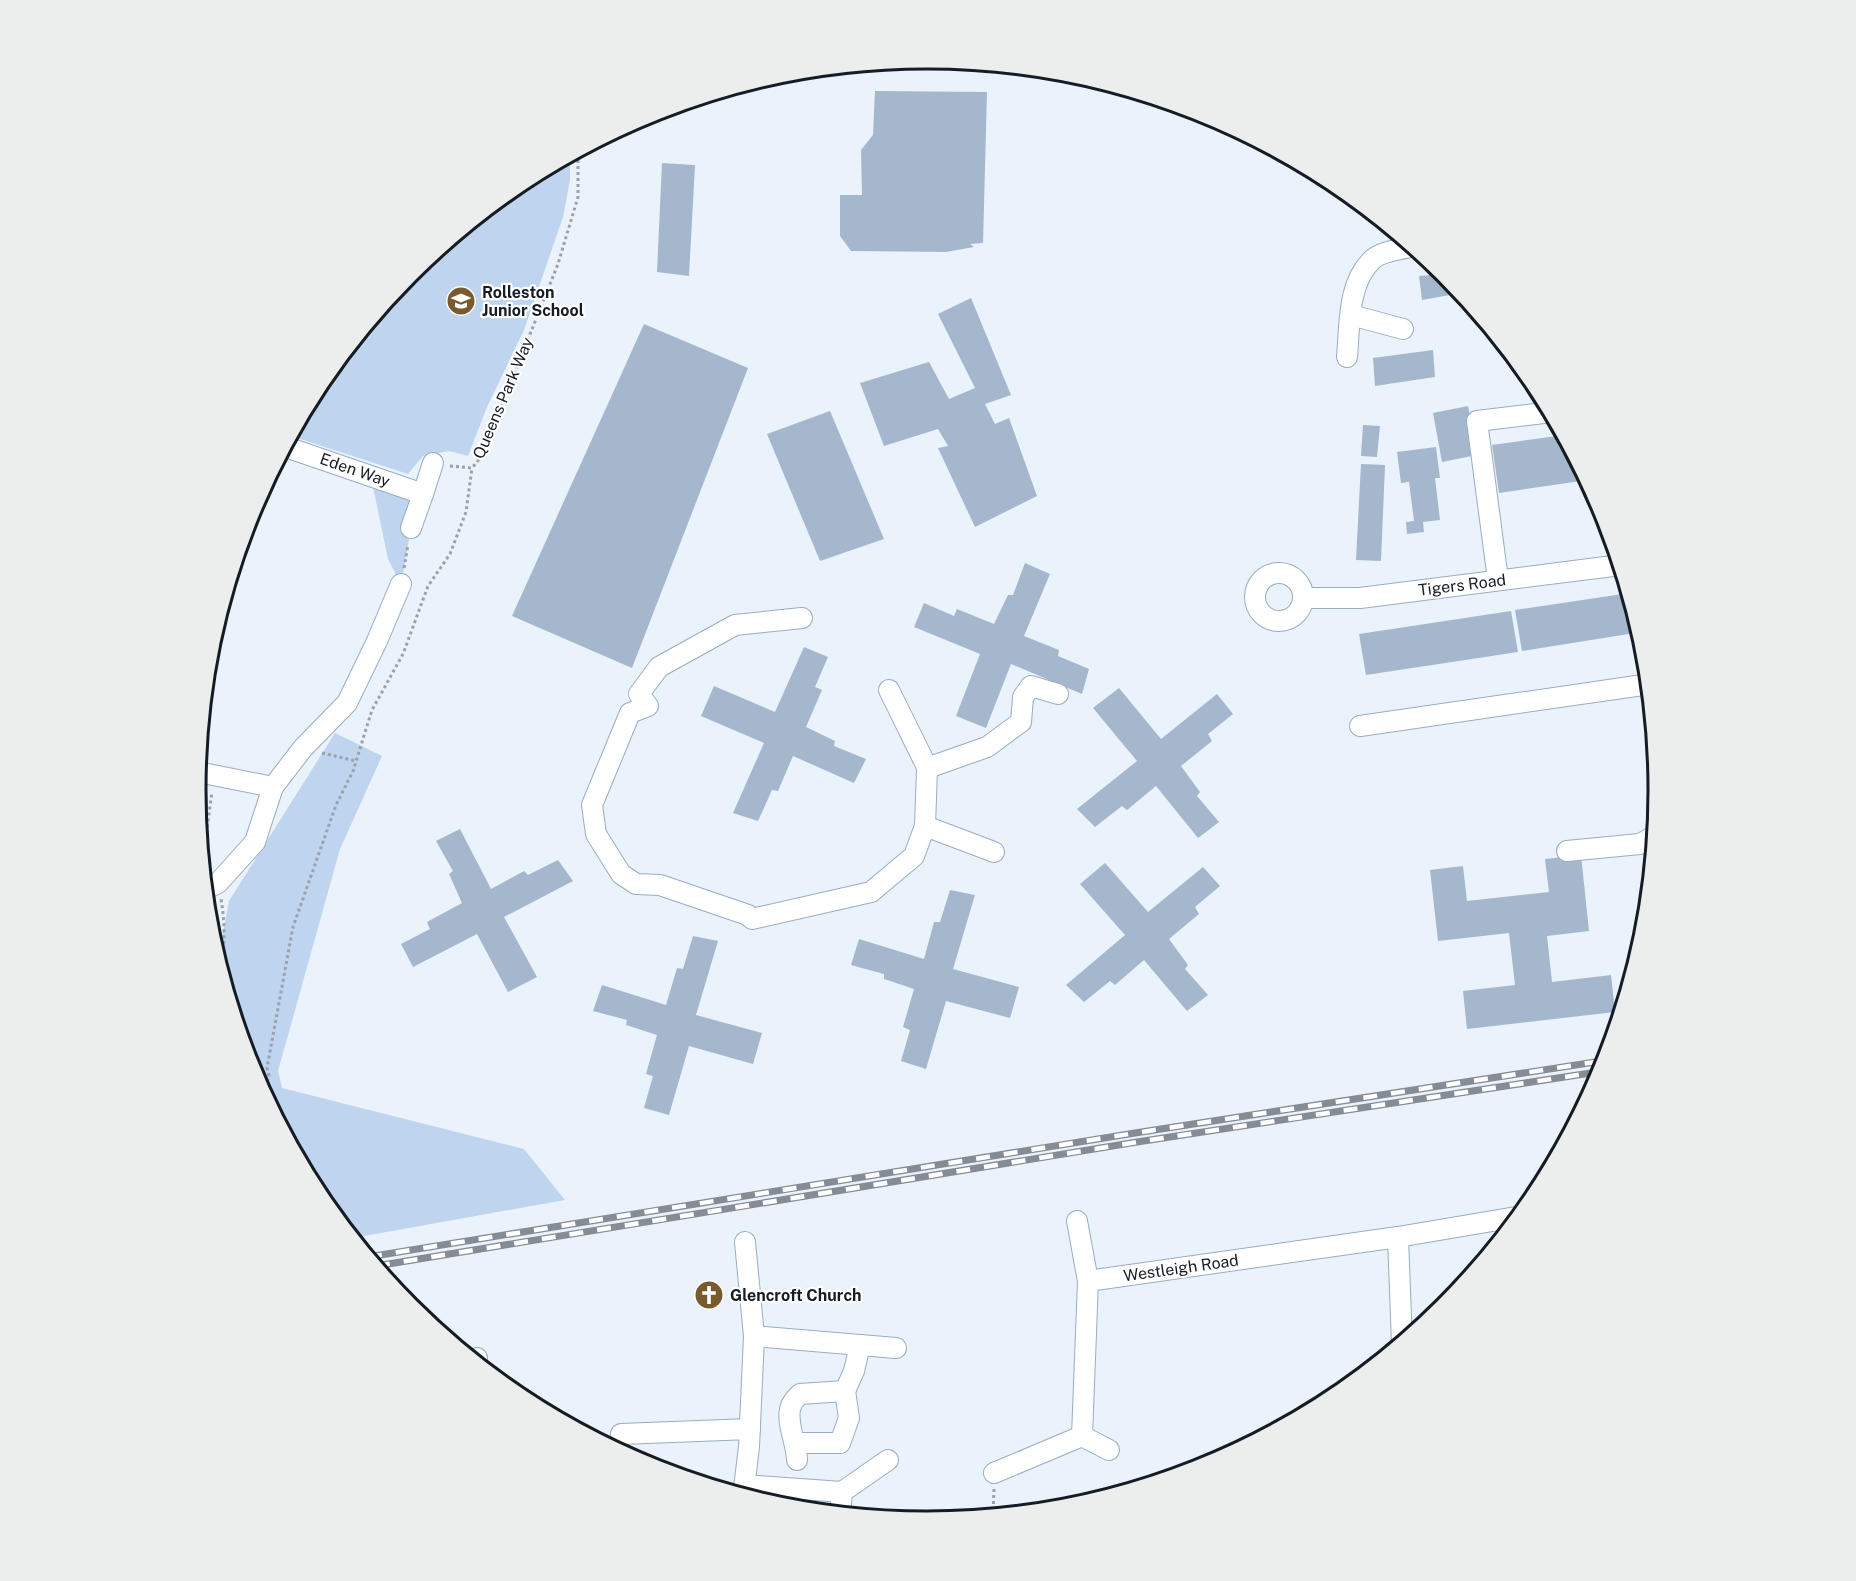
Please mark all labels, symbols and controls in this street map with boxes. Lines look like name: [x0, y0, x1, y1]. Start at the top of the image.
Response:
place label: Rolleston Junior School: [482, 283, 584, 320]
school or university icon: Rolleston Junior School: [445, 285, 477, 317]
street label: Queens Park Way: [469, 334, 537, 461]
street label: Eden Way: [317, 449, 393, 491]
street label: Tigers Road: [1417, 570, 1507, 600]
street label: Westleigh Road: [1122, 1251, 1240, 1285]
church icon: Glencroft Church: [693, 1279, 725, 1311]
place label: Glencroft Church: [730, 1286, 862, 1305]

